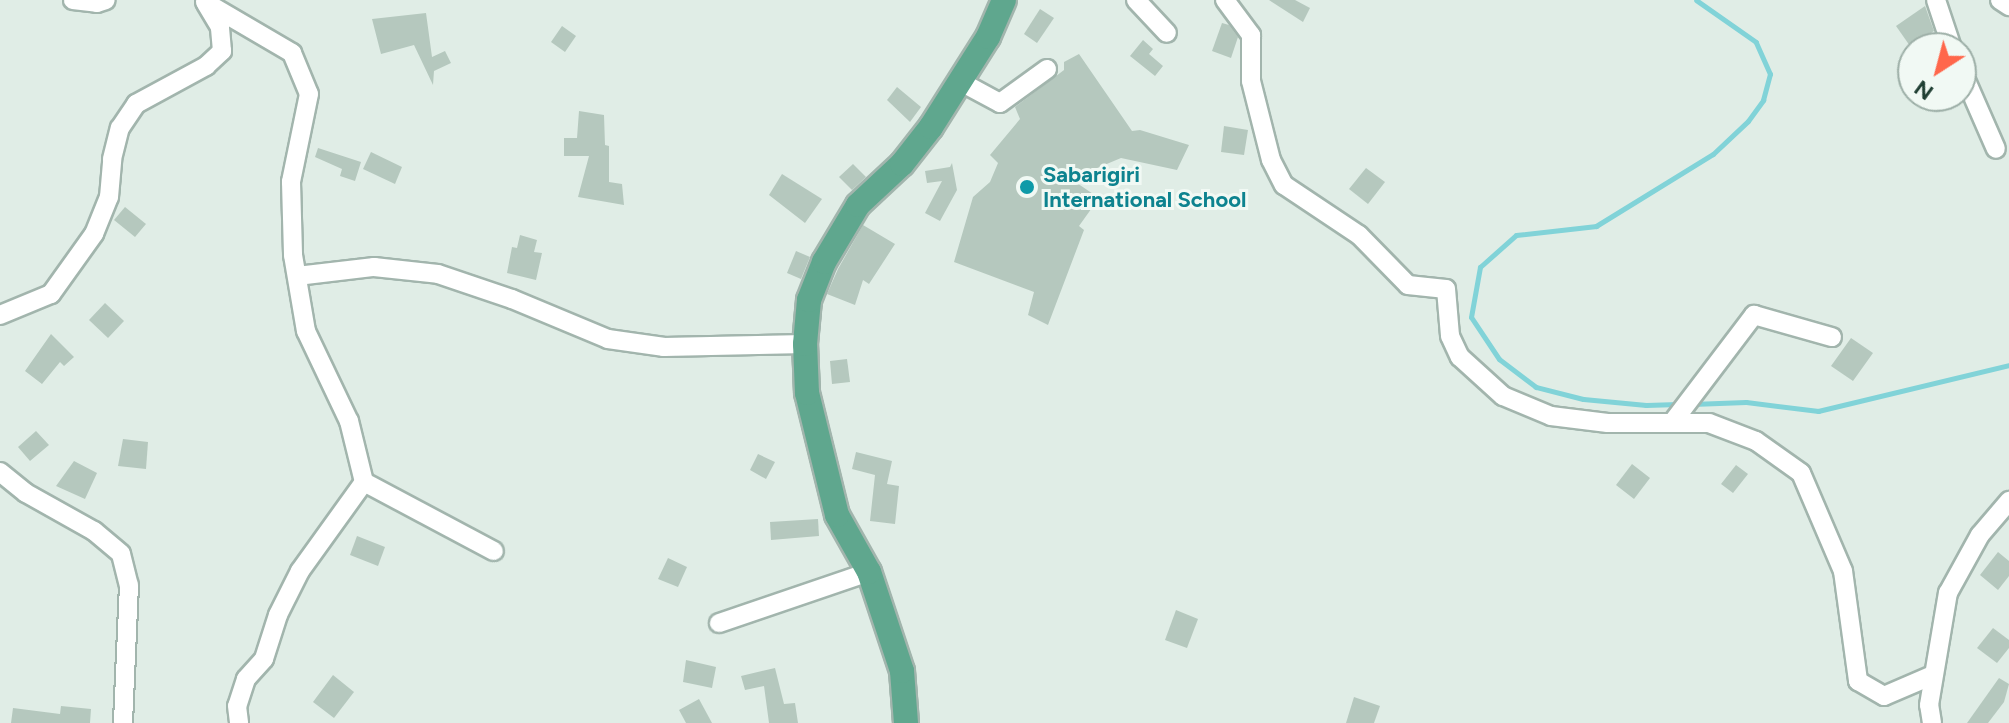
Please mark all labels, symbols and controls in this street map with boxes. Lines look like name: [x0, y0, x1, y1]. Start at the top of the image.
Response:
north arrow: [1897, 32, 1977, 112]
text: N: [1909, 74, 1939, 106]
place label: Sabarigiri International School: [1043, 161, 1246, 212]
marker: Sabarigiri International School: [1018, 178, 1036, 196]

